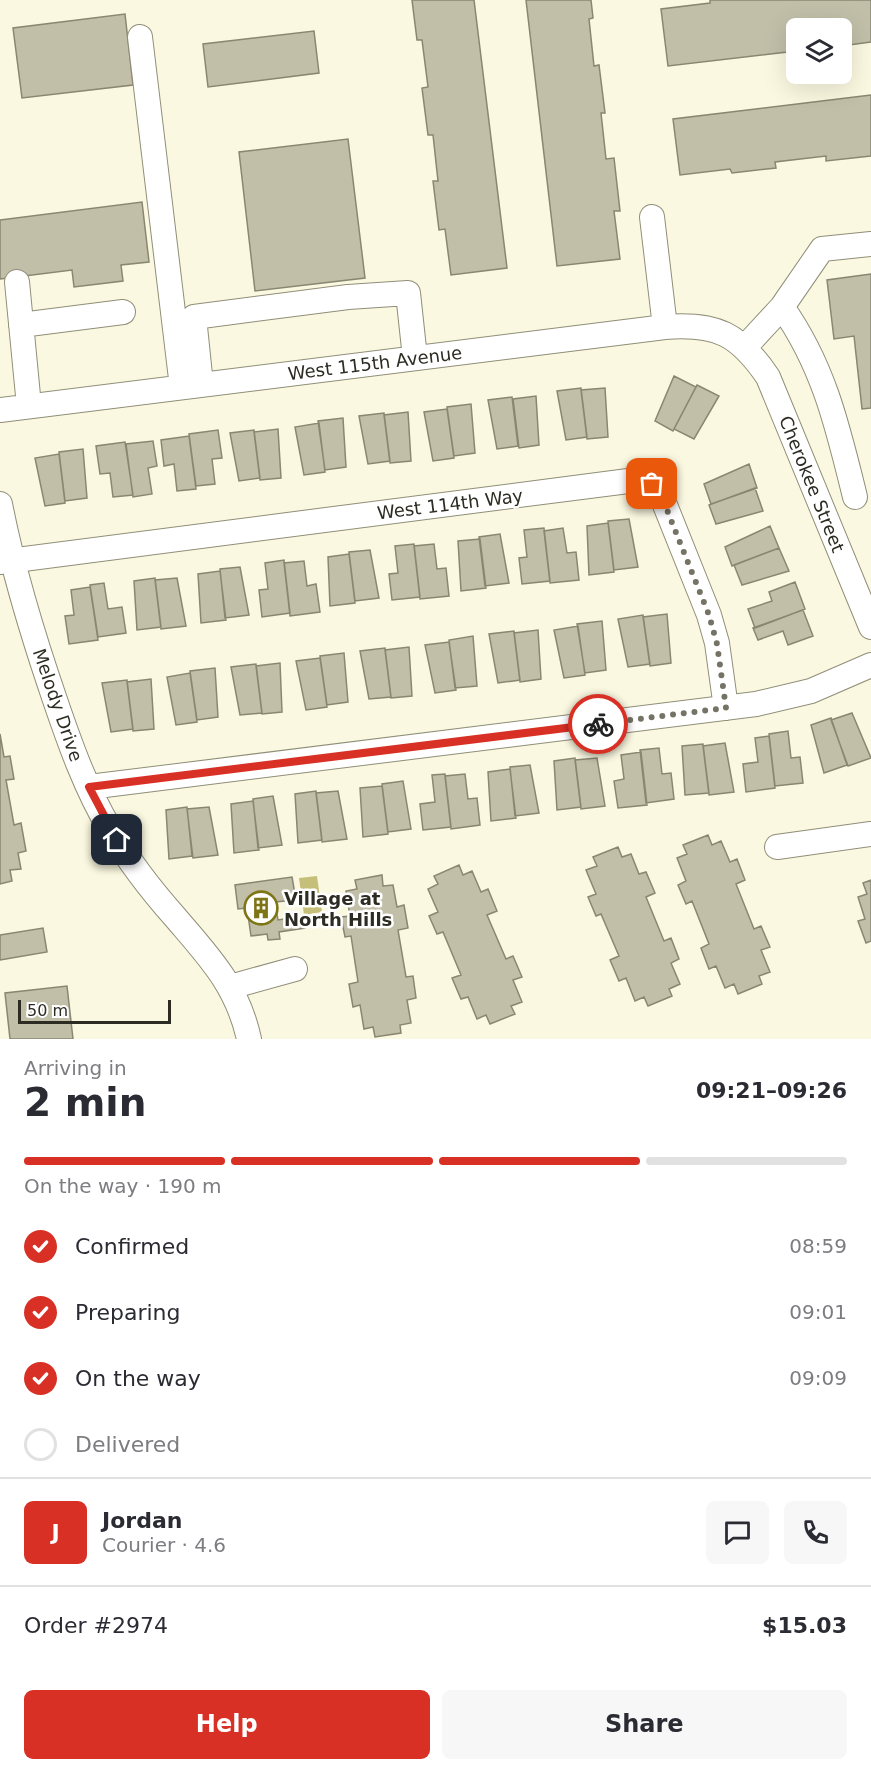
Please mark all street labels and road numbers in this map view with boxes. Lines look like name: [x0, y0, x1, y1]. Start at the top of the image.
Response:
street label: West 115th Avenue: [287, 342, 463, 384]
street label: Cherokee Street: [775, 413, 849, 555]
street label: West 114th Way: [376, 485, 524, 523]
street label: Melody Drive: [29, 646, 87, 764]

